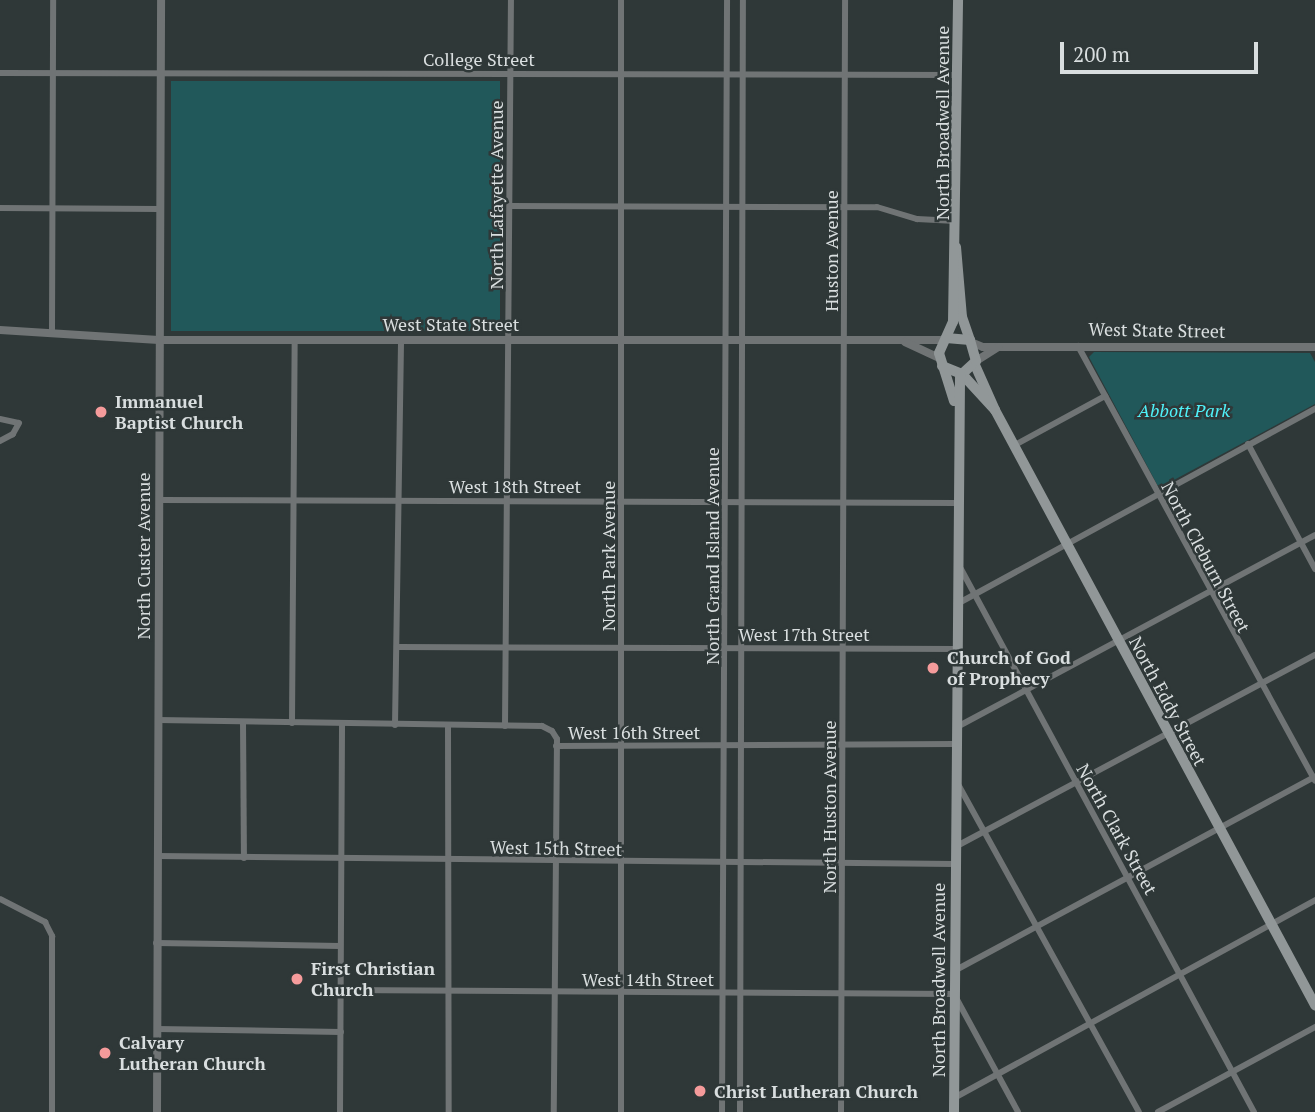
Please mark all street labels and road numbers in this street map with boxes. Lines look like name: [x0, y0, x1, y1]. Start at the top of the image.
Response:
street label: North Broadwell Avenue: [931, 26, 953, 220]
street label: College Street: [423, 48, 535, 70]
street label: North Lafayette Avenue: [485, 100, 507, 290]
street label: Huston Avenue: [820, 190, 842, 312]
street label: West State Street: [382, 313, 520, 335]
street label: West State Street: [1088, 318, 1226, 342]
street label: North Grand Island Avenue: [701, 447, 723, 665]
street label: North Custer Avenue: [132, 472, 154, 640]
street label: West 18th Street: [449, 475, 581, 497]
street label: North Cleburn Street: [1157, 478, 1255, 636]
street label: North Park Avenue: [597, 481, 619, 631]
street label: West 17th Street: [738, 623, 870, 645]
street label: North Eddy Street: [1125, 633, 1211, 769]
street label: North Huston Avenue: [818, 720, 840, 894]
street label: West 16th Street: [568, 721, 700, 743]
street label: North Clark Street: [1072, 760, 1162, 898]
street label: West 15th Street: [490, 836, 622, 860]
street label: North Broadwell Avenue: [927, 883, 949, 1077]
street label: West 14th Street: [582, 968, 714, 990]

